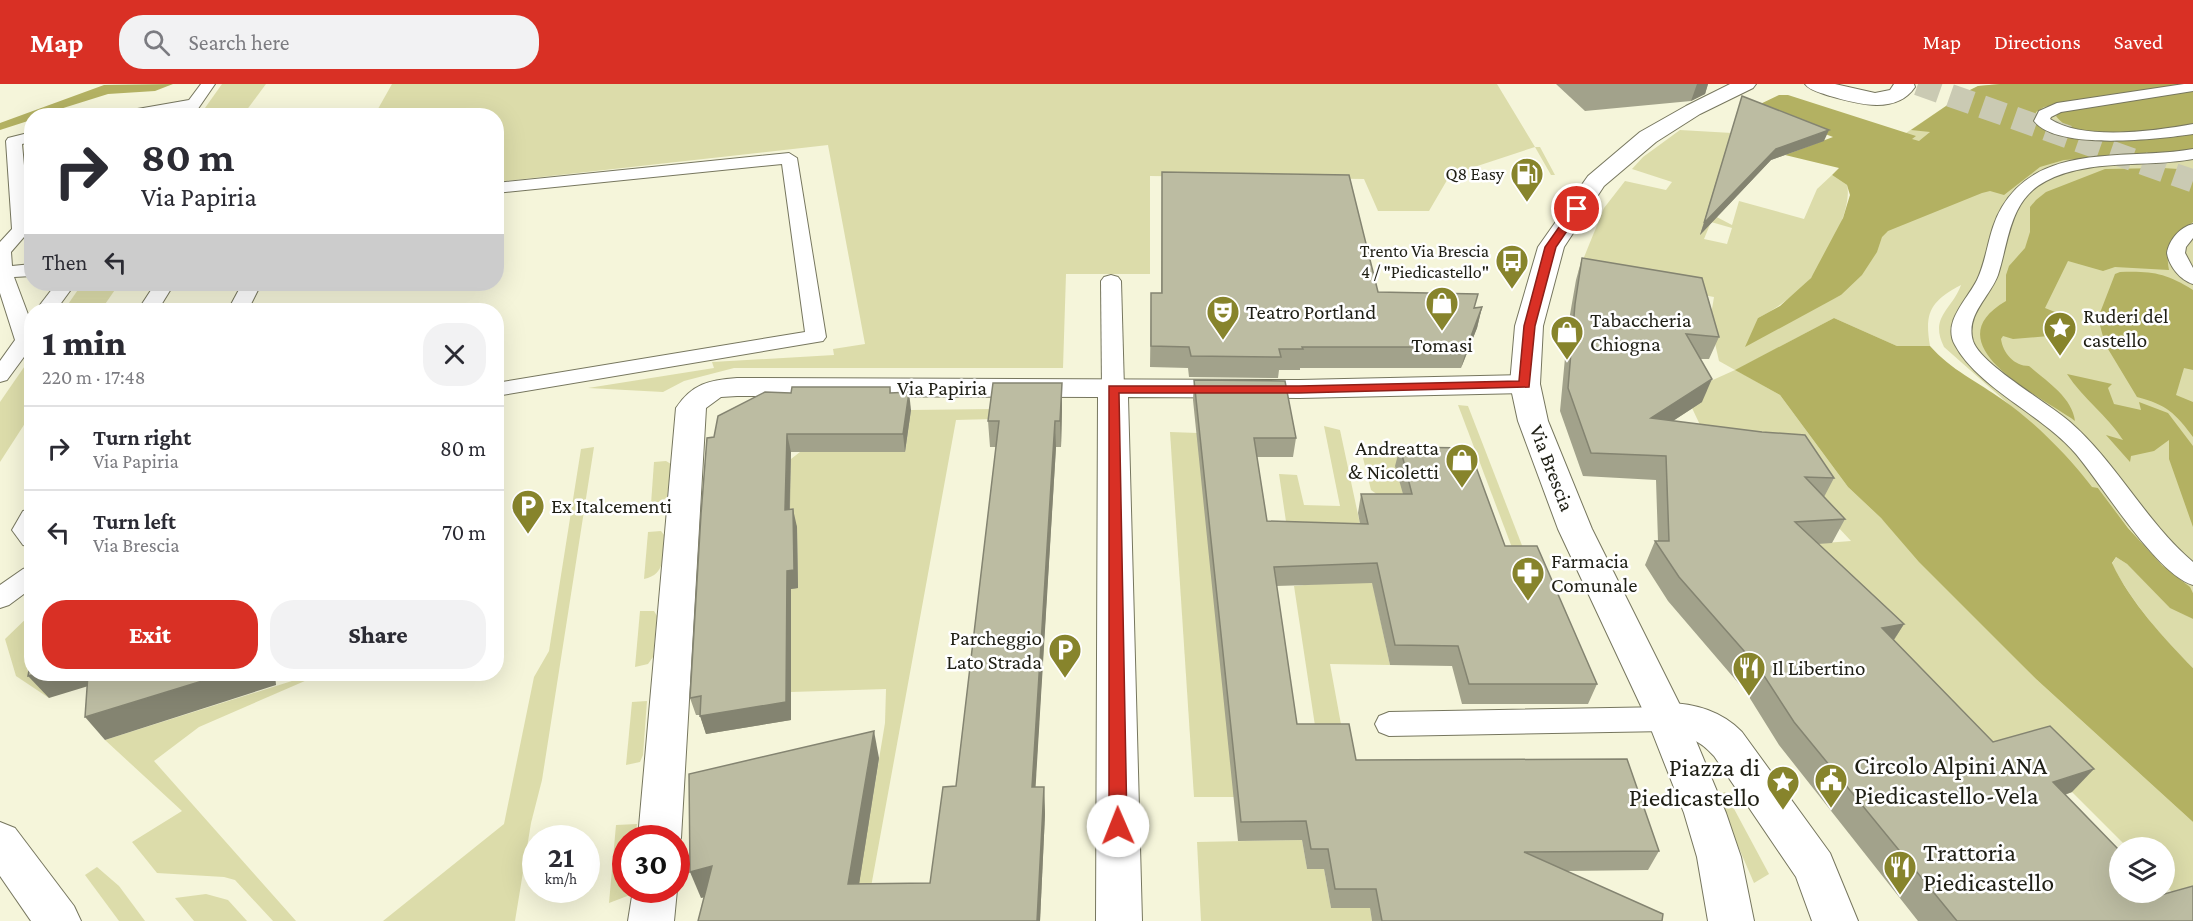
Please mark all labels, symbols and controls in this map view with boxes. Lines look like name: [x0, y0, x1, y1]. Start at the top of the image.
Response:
search box: [119, 15, 539, 69]
icon: search: [140, 26, 173, 59]
text: Map: [30, 27, 83, 58]
text: Search here: [188, 30, 289, 55]
text: Map: [1923, 30, 1961, 54]
text: Directions: [1994, 30, 2081, 54]
text: Saved: [2114, 30, 2163, 54]
icon: right: [42, 132, 120, 210]
text: 80 m: [141, 133, 235, 180]
fuel station icon: Q8 Easy: [1509, 156, 1545, 203]
place label: Q8 Easy: [1446, 164, 1505, 184]
text: Via Papiria: [141, 182, 257, 212]
pin: [1551, 183, 1602, 234]
icon: arrive: [1560, 192, 1593, 225]
place label: Trento Via Brescia 4 / "Piedicastello": [1360, 241, 1489, 282]
bus stop icon: Trento Via Brescia 4 / "Piedicastello": [1494, 243, 1530, 290]
icon: left: [99, 246, 132, 279]
text: Then: [42, 250, 87, 275]
shop icon: Tomasi: [1424, 285, 1460, 332]
theatre icon: Teatro Portland: [1205, 294, 1241, 341]
place label: Teatro Portland: [1246, 300, 1376, 324]
place label: Ruderi del castello: [2083, 304, 2169, 352]
place label: Tabaccheria Chiogna: [1590, 308, 1692, 356]
place icon: Ruderi del castello: [2042, 310, 2078, 357]
shop icon: Tabaccheria Chiogna: [1549, 314, 1585, 361]
text: 1 min: [42, 323, 126, 363]
button: close: [423, 323, 486, 386]
place label: Tomasi: [1411, 333, 1473, 357]
text: 220 m · 17:48: [42, 366, 146, 388]
street label: Via Papiria: [897, 376, 987, 400]
street label: Via Brescia: [1525, 421, 1580, 515]
text: Turn right: [93, 425, 191, 450]
icon: right: [42, 432, 75, 465]
text: 80 m: [440, 436, 486, 461]
place label: Andreatta & Nicoletti: [1348, 436, 1439, 484]
shop icon: Andreatta & Nicoletti: [1444, 442, 1480, 489]
text: Via Papiria: [93, 450, 179, 472]
parking icon: Ex Italcementi: [510, 488, 546, 535]
place label: Ex Italcementi: [551, 494, 672, 518]
text: Turn left: [93, 509, 176, 534]
icon: left: [42, 516, 75, 549]
text: 70 m: [442, 520, 486, 545]
text: Via Brescia: [93, 534, 179, 556]
place label: Farmacia Comunale: [1551, 549, 1637, 597]
pharmacy icon: Farmacia Comunale: [1510, 555, 1546, 602]
button: Exit: [42, 600, 258, 669]
button: Share: [270, 600, 486, 669]
place label: Parcheggio Lato Strada: [946, 626, 1042, 674]
parking icon: Parcheggio Lato Strada: [1047, 632, 1083, 679]
restaurant icon: Il Libertino: [1731, 650, 1767, 697]
place label: Il Libertino: [1772, 656, 1865, 680]
place label: Circolo Alpini ANA Piedicastello-Vela: [1854, 751, 2047, 810]
place label: Piazza di Piedicastello: [1629, 753, 1760, 812]
public building icon: Circolo Alpini ANA Piedicastello-Vela: [1813, 762, 1849, 809]
place icon: Piazza di Piedicastello: [1765, 764, 1801, 811]
position arrow: [1086, 794, 1150, 858]
speed limit sign: 30: [612, 825, 690, 903]
map controls: [2109, 837, 2175, 903]
button: layers: [2109, 837, 2175, 903]
place label: Trattoria Piedicastello: [1923, 838, 2054, 897]
text: 21: [548, 840, 574, 873]
restaurant icon: Trattoria Piedicastello: [1882, 849, 1918, 896]
text: km/h: [545, 871, 577, 887]

